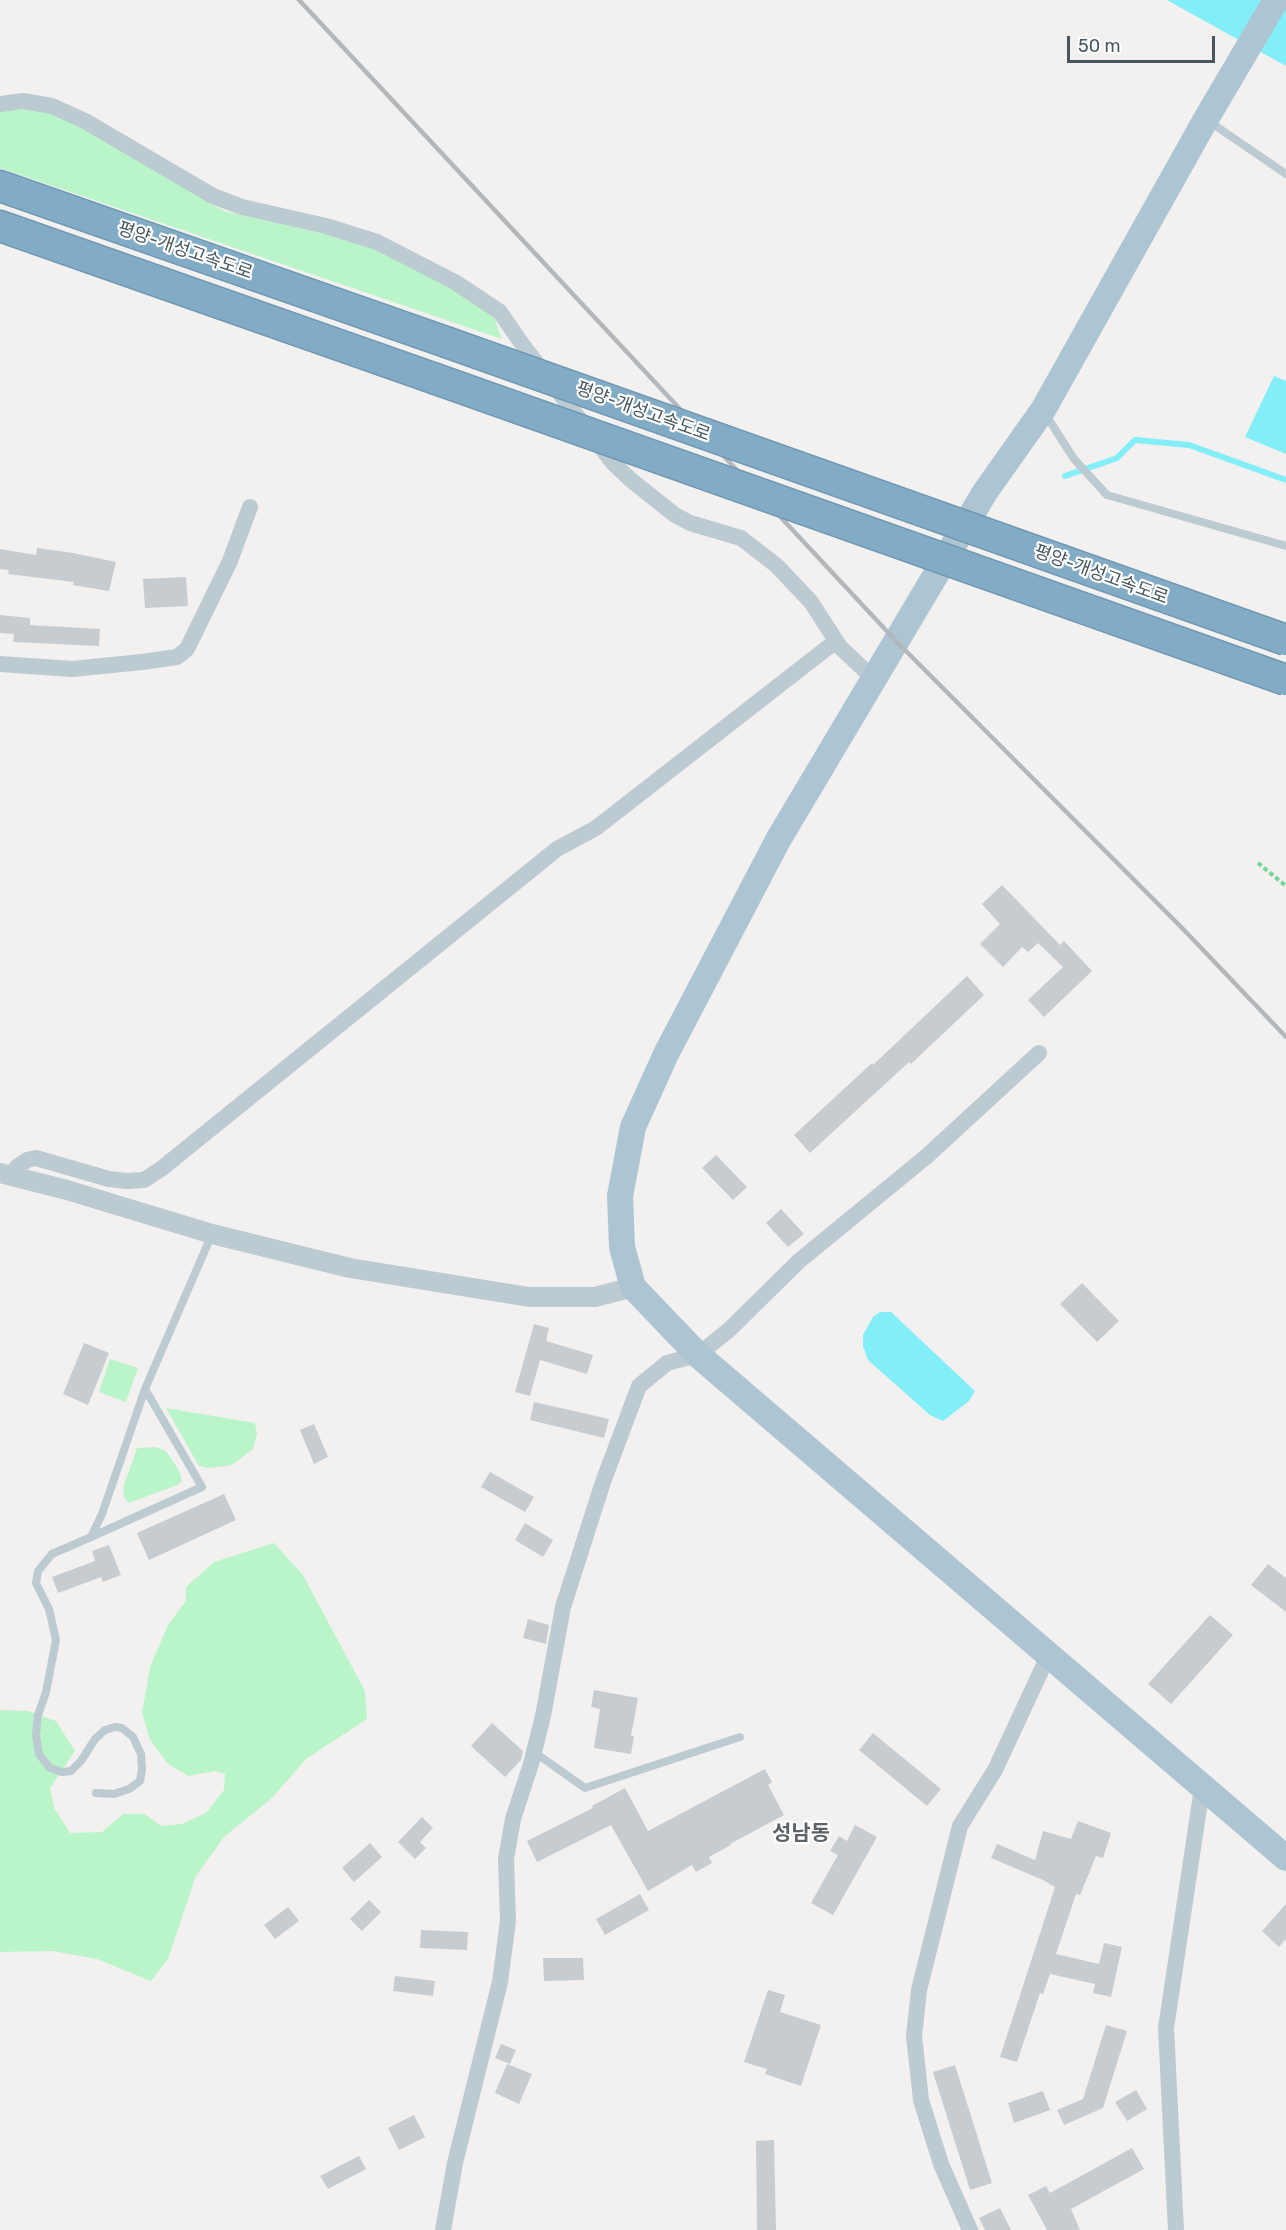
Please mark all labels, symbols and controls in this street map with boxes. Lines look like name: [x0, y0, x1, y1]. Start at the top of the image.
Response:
scale bar: [1070, 24, 1218, 62]
text: 50 m: [1078, 35, 1121, 57]
street label: 평양-개성고속도로: [115, 218, 255, 284]
street label: 평양-개성고속도로: [573, 378, 713, 446]
street label: 평양-개성고속도로: [1031, 541, 1171, 609]
district label: 성남동: [772, 1821, 830, 1847]

